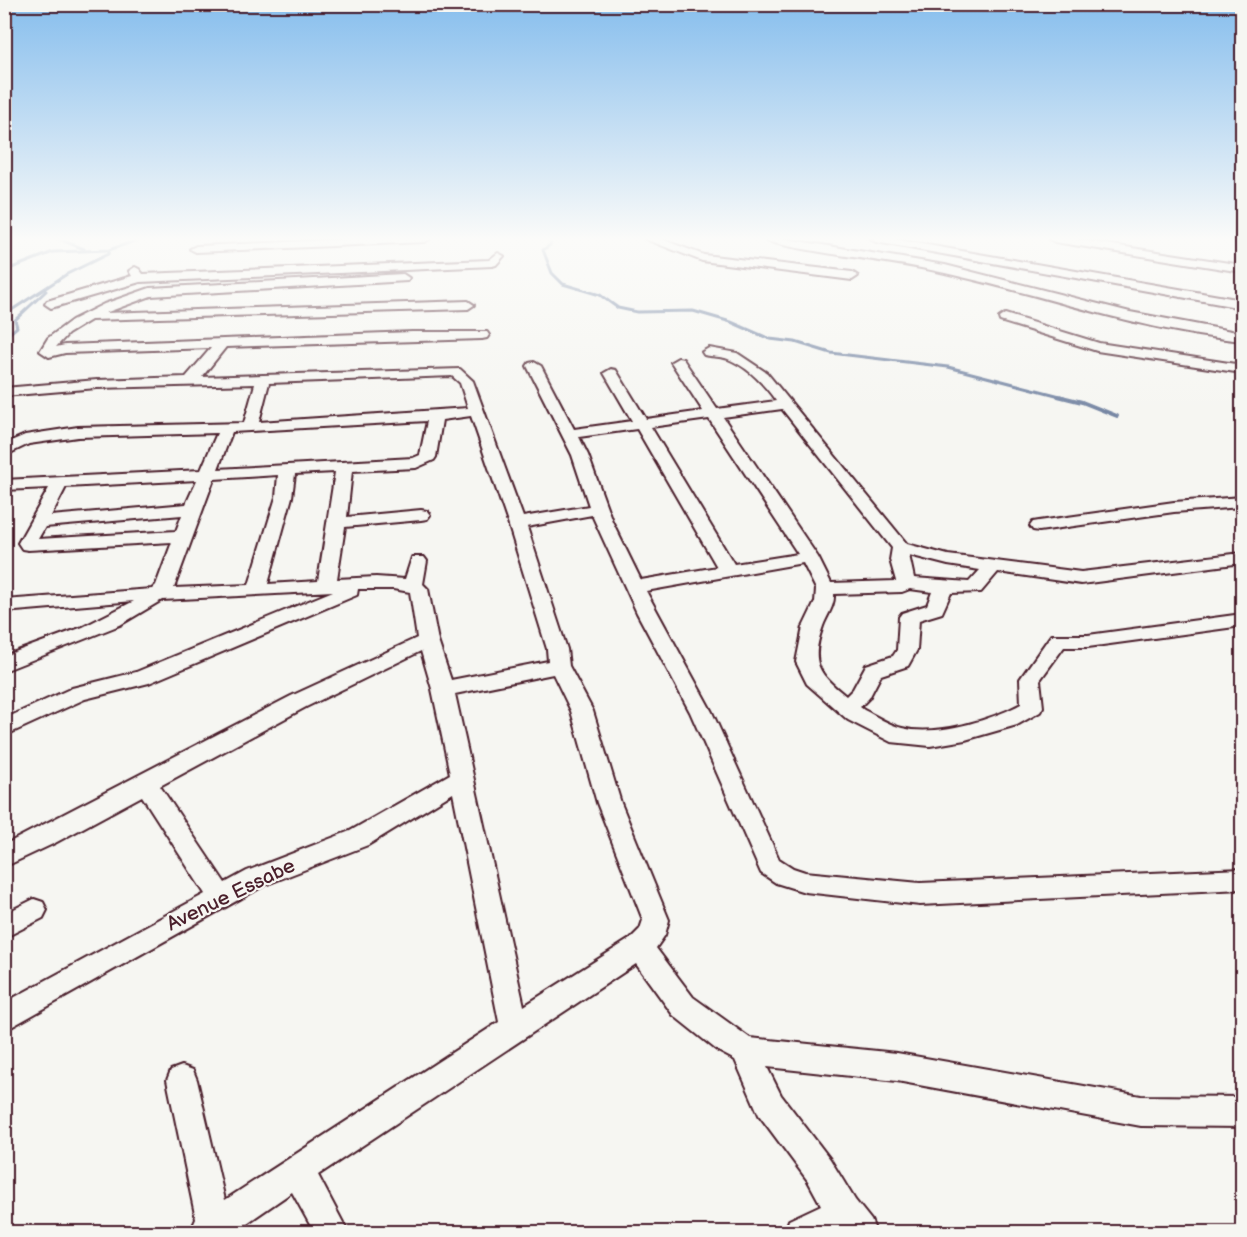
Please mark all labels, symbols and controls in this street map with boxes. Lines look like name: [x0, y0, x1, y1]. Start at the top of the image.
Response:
street label: Avenue Essabe: [163, 853, 299, 936]

